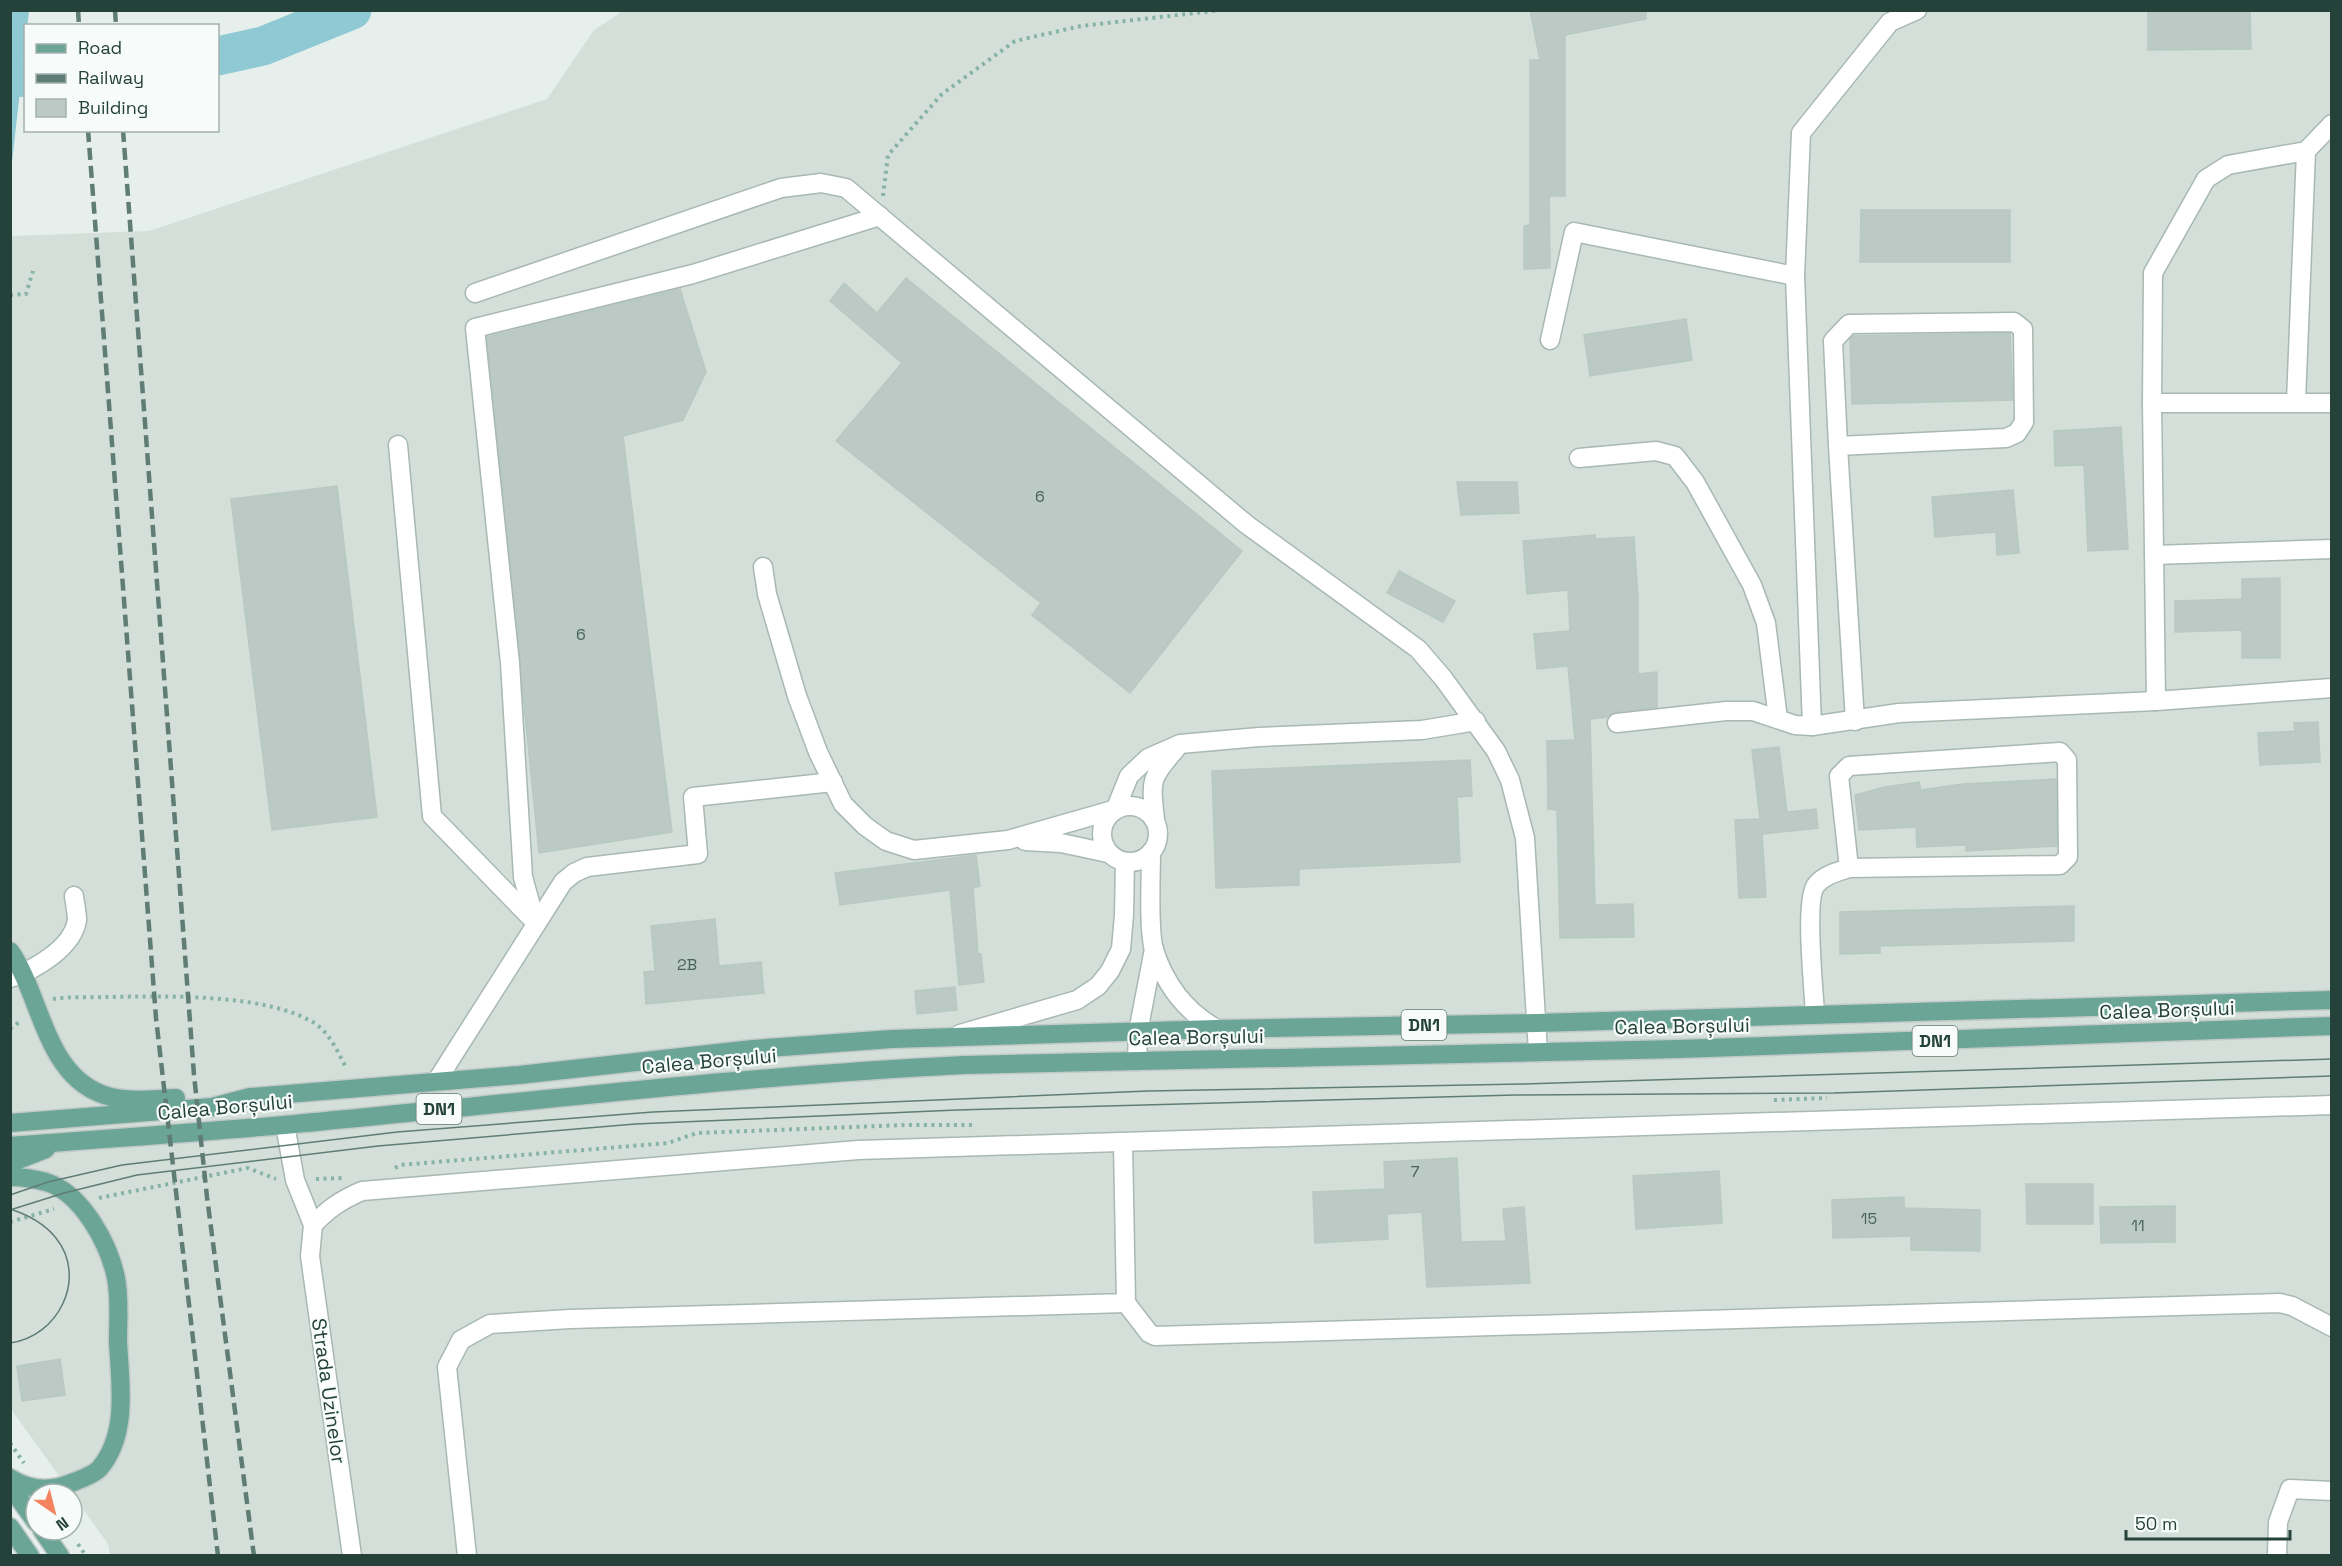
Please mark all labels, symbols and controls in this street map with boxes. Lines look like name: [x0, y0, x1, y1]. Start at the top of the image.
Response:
legend: [24, 24, 219, 132]
text: Road: [78, 36, 122, 59]
text: Railway: [78, 66, 144, 89]
text: Building: [78, 96, 148, 119]
house number: 6: [1035, 486, 1045, 507]
house number: 6: [576, 624, 586, 645]
house number: 2B: [677, 954, 697, 975]
street label: Calea Borșului: [2099, 995, 2235, 1025]
road number: DN1: [1402, 1010, 1446, 1040]
street label: Calea Borșului: [1614, 1012, 1750, 1040]
street label: Calea Borșului: [1128, 1023, 1264, 1051]
road number: DN1: [1912, 1026, 1958, 1056]
street label: Calea Borșului: [640, 1042, 778, 1080]
street label: Calea Borșului: [156, 1088, 294, 1126]
road number: DN1: [416, 1094, 462, 1124]
house number: 7: [1410, 1161, 1420, 1182]
house number: 15: [1861, 1208, 1877, 1229]
house number: 11: [2131, 1215, 2145, 1236]
street label: Strada Uzinelor: [306, 1316, 352, 1466]
north arrow: [24, 1482, 84, 1542]
scale bar: [2126, 1503, 2290, 1541]
text: N: [52, 1512, 73, 1536]
text: 50 m: [2135, 1512, 2177, 1535]

